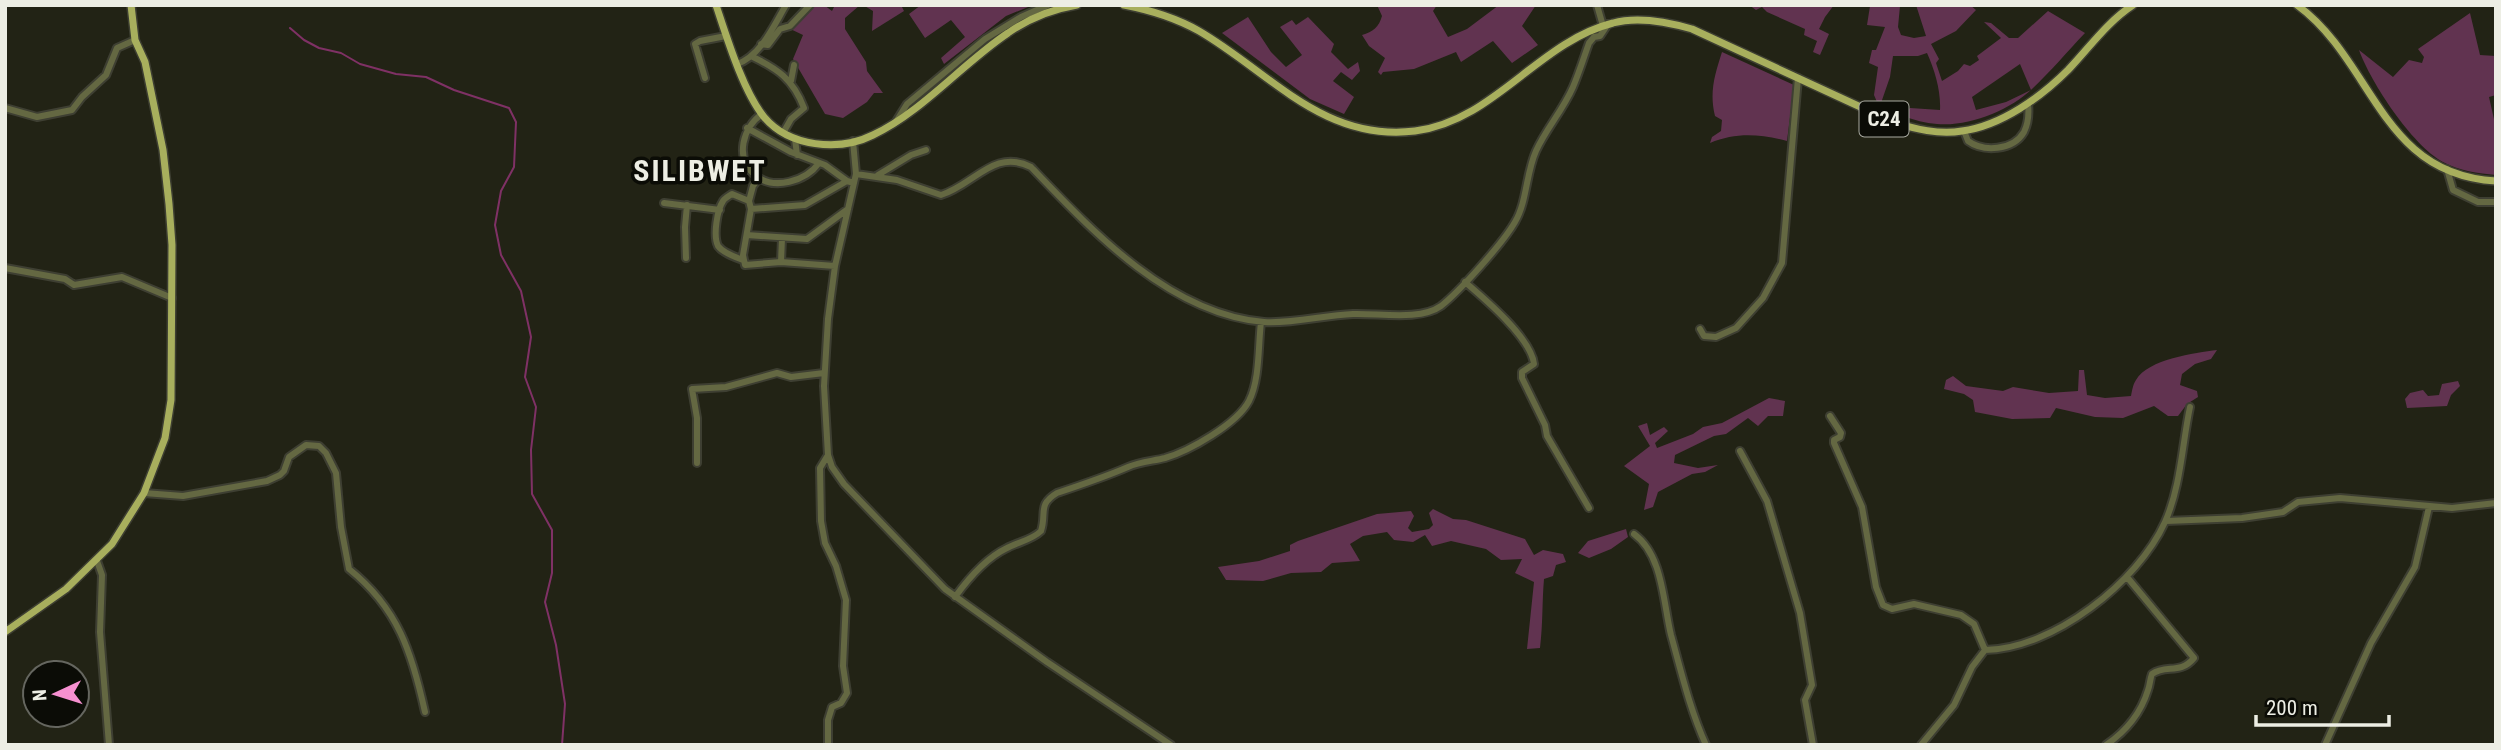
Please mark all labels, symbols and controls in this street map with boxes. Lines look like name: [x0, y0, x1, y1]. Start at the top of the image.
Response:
road number: C24: [1860, 102, 1909, 136]
district label: SILIBWET: [633, 153, 767, 188]
north arrow: [21, 659, 91, 729]
scale bar: [2256, 684, 2389, 728]
text: N: [28, 689, 51, 702]
text: 200 m: [2266, 696, 2318, 720]

